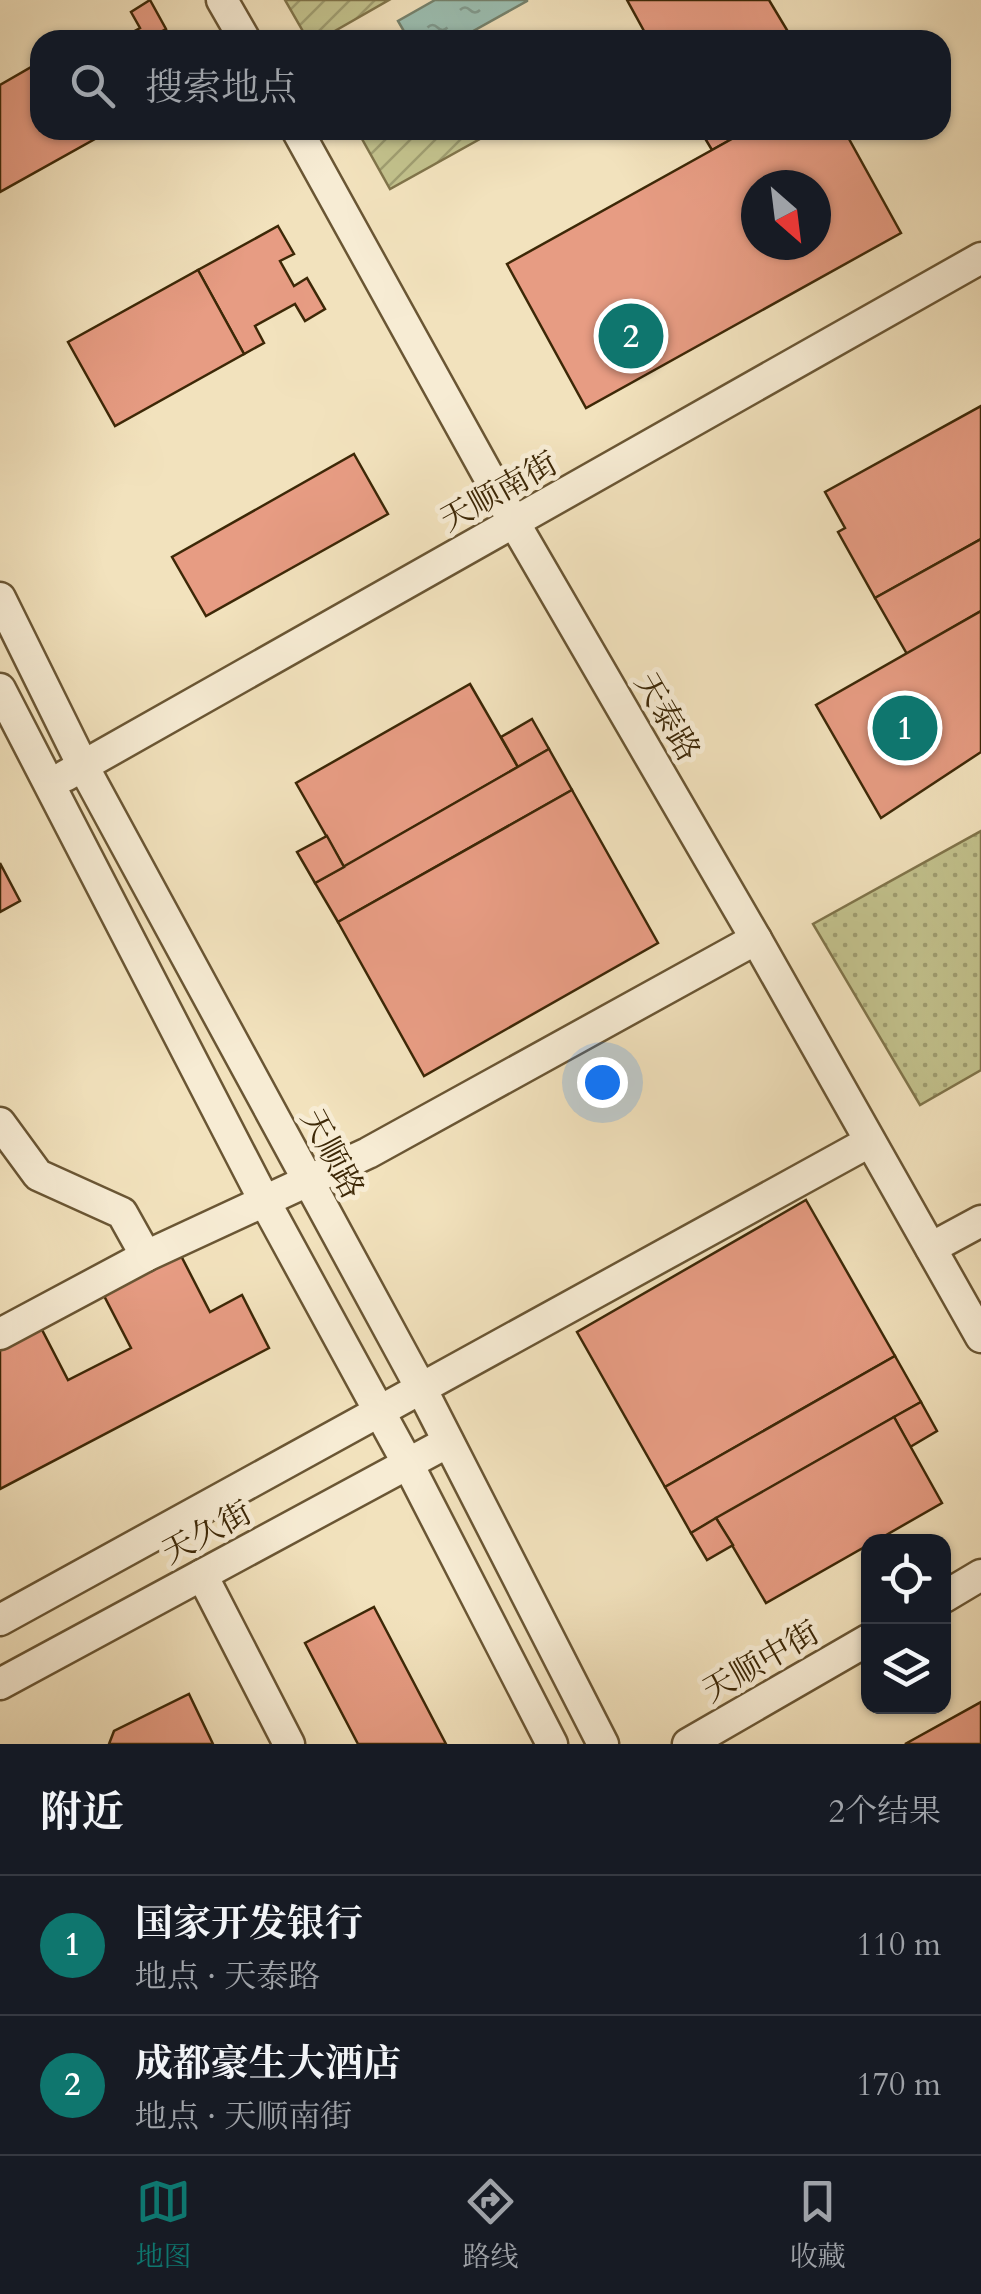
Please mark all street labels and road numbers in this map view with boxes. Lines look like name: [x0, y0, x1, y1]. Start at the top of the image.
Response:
street label: 天顺南街: [432, 442, 566, 542]
street label: 天泰路: [624, 664, 710, 770]
street label: 天顺路: [290, 1101, 374, 1207]
street label: 天久街: [154, 1491, 260, 1575]
street label: 天顺中街: [695, 1611, 827, 1713]

